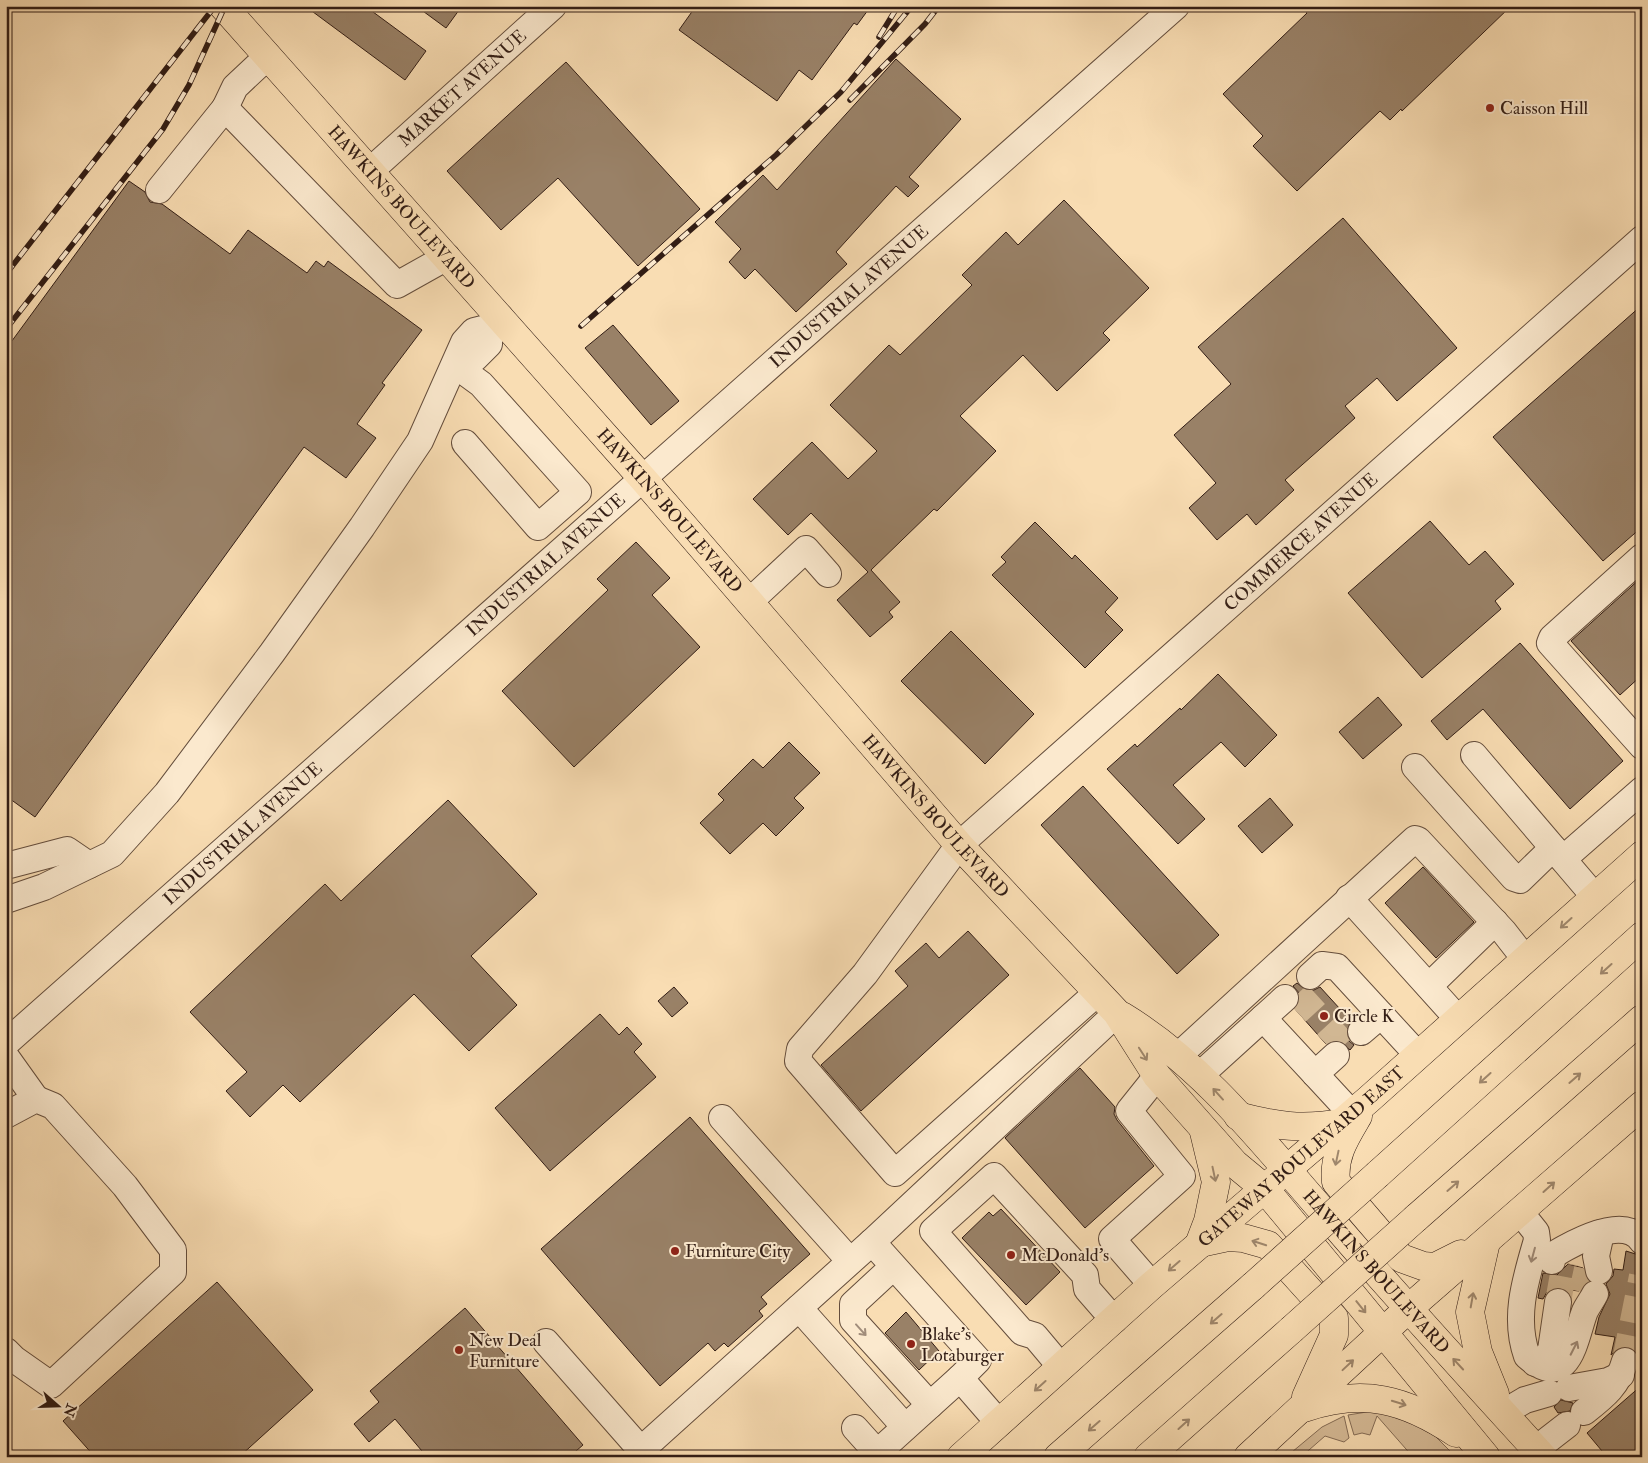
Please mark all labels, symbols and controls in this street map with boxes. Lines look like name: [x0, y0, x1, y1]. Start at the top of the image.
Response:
street label: MARKET AVENUE: [394, 25, 531, 152]
place label: Caisson Hill: [1500, 97, 1589, 120]
marker: Caisson Hill: [1484, 102, 1496, 114]
street label: HAWKINS BOULEVARD: [322, 121, 480, 294]
street label: INDUSTRIAL AVENUE: [765, 220, 933, 373]
street label: HAWKINS BOULEVARD: [591, 424, 748, 598]
street label: COMMERCE AVENUE: [1219, 468, 1383, 617]
street label: INDUSTRIAL AVENUE: [462, 488, 630, 642]
street label: HAWKINS BOULEVARD: [857, 730, 1014, 903]
street label: INDUSTRIAL AVENUE: [158, 757, 327, 910]
one-way arrow: [1560, 917, 1573, 928]
one-way arrow: [1599, 963, 1612, 975]
place label: Circle K: [1334, 1005, 1395, 1028]
marker: Circle K: [1318, 1010, 1330, 1022]
one-way arrow: [1138, 1046, 1148, 1060]
street label: GATEWAY BOULEVARD EAST: [1193, 1061, 1411, 1253]
one-way arrow: [1479, 1072, 1492, 1084]
one-way arrow: [1568, 1072, 1581, 1084]
one-way arrow: [1212, 1087, 1224, 1100]
one-way arrow: [1332, 1150, 1342, 1166]
one-way arrow: [1210, 1165, 1219, 1181]
one-way arrow: [1446, 1180, 1459, 1191]
one-way arrow: [1542, 1181, 1555, 1192]
street label: HAWKINS BOULEVARD: [1297, 1185, 1455, 1359]
one-way arrow: [1252, 1237, 1268, 1247]
place label: Furniture City: [685, 1240, 792, 1263]
place label: McDonald's: [1021, 1244, 1109, 1267]
marker: Furniture City: [669, 1245, 681, 1257]
one-way arrow: [1527, 1246, 1537, 1262]
marker: McDonald's: [1005, 1249, 1017, 1261]
one-way arrow: [1168, 1260, 1181, 1271]
one-way arrow: [1467, 1293, 1477, 1309]
one-way arrow: [1355, 1300, 1366, 1313]
one-way arrow: [1209, 1313, 1222, 1324]
one-way arrow: [856, 1323, 867, 1336]
place label: Blake's Lotaburger: [921, 1323, 1004, 1367]
place label: New Deal Furniture: [469, 1329, 542, 1373]
marker: Blake's Lotaburger: [905, 1338, 917, 1350]
one-way arrow: [1570, 1341, 1579, 1356]
marker: New Deal Furniture: [453, 1344, 465, 1356]
one-way arrow: [1452, 1358, 1464, 1371]
one-way arrow: [1342, 1359, 1355, 1371]
north arrow: [32, 1380, 82, 1430]
one-way arrow: [1033, 1380, 1046, 1392]
one-way arrow: [1391, 1399, 1407, 1409]
text: N: [59, 1401, 80, 1420]
one-way arrow: [1178, 1419, 1191, 1430]
one-way arrow: [1087, 1420, 1100, 1431]

